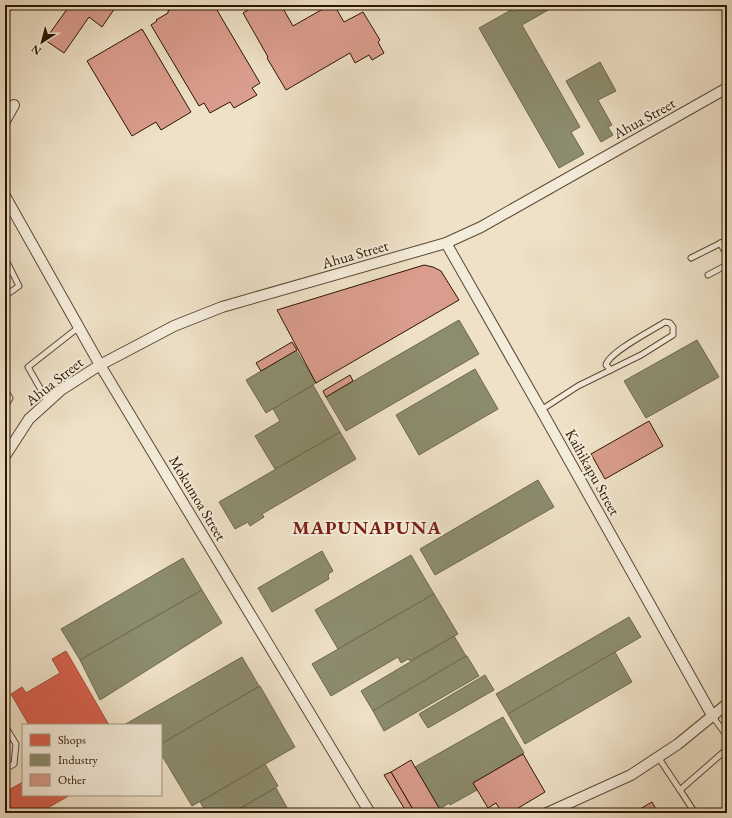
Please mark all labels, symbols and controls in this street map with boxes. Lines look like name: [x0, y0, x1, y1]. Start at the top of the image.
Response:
north arrow: [22, 22, 62, 62]
text: N: [28, 42, 44, 58]
street label: Ahua Street: [609, 93, 679, 143]
street label: Ahua Street: [319, 235, 391, 273]
street label: Ahua Street: [21, 352, 87, 410]
street label: Kaihikapu Street: [561, 425, 625, 519]
street label: Mokumoa Street: [165, 452, 231, 544]
district label: MAPUNAPUNA: [292, 515, 442, 540]
legend: [22, 724, 162, 796]
text: Shops: [58, 732, 86, 748]
text: Industry: [58, 752, 98, 768]
text: Other: [58, 772, 86, 788]

